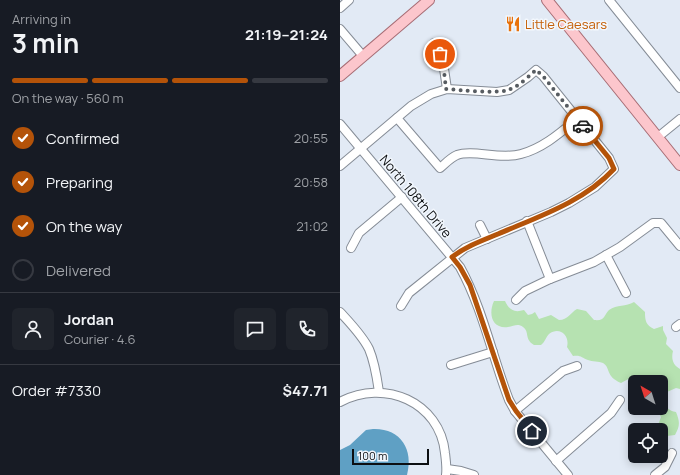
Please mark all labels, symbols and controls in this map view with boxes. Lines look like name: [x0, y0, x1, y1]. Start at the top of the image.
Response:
text: Arriving in: [12, 10, 71, 28]
restaurant icon: Little Caesars: [504, 15, 522, 33]
place label: Little Caesars: [525, 15, 607, 33]
text: 21:19–21:24: [245, 24, 328, 45]
text: 3 min: [12, 25, 79, 61]
pin: [423, 37, 457, 71]
icon: bag: [429, 43, 451, 65]
text: On the way · 560 m: [12, 89, 123, 107]
courier: [563, 106, 603, 146]
icon: car: [572, 115, 594, 137]
icon: check: [12, 127, 34, 149]
text: Confirmed: [46, 128, 119, 149]
text: 20:55: [294, 129, 328, 147]
street label: North 108th Drive: [376, 151, 456, 242]
icon: check: [12, 171, 34, 193]
text: Preparing: [46, 172, 113, 193]
text: 20:58: [294, 173, 328, 191]
icon: check: [12, 215, 34, 237]
text: On the way: [46, 216, 122, 237]
text: 21:02: [296, 217, 328, 235]
text: Delivered: [46, 260, 111, 281]
button: person: [12, 308, 54, 350]
button: chat: [234, 308, 276, 350]
button: phone: [286, 308, 328, 350]
text: Jordan: [64, 309, 114, 330]
text: Courier · 4.6: [64, 330, 136, 348]
north arrow: [628, 375, 668, 415]
map controls: [628, 375, 668, 463]
text: Order #7330: [12, 380, 101, 401]
text: $47.71: [283, 380, 328, 401]
pin: [515, 414, 549, 448]
icon: home: [521, 420, 543, 442]
button: locate: [628, 423, 668, 463]
scale bar: [352, 447, 429, 466]
text: 100 m: [358, 448, 387, 463]

